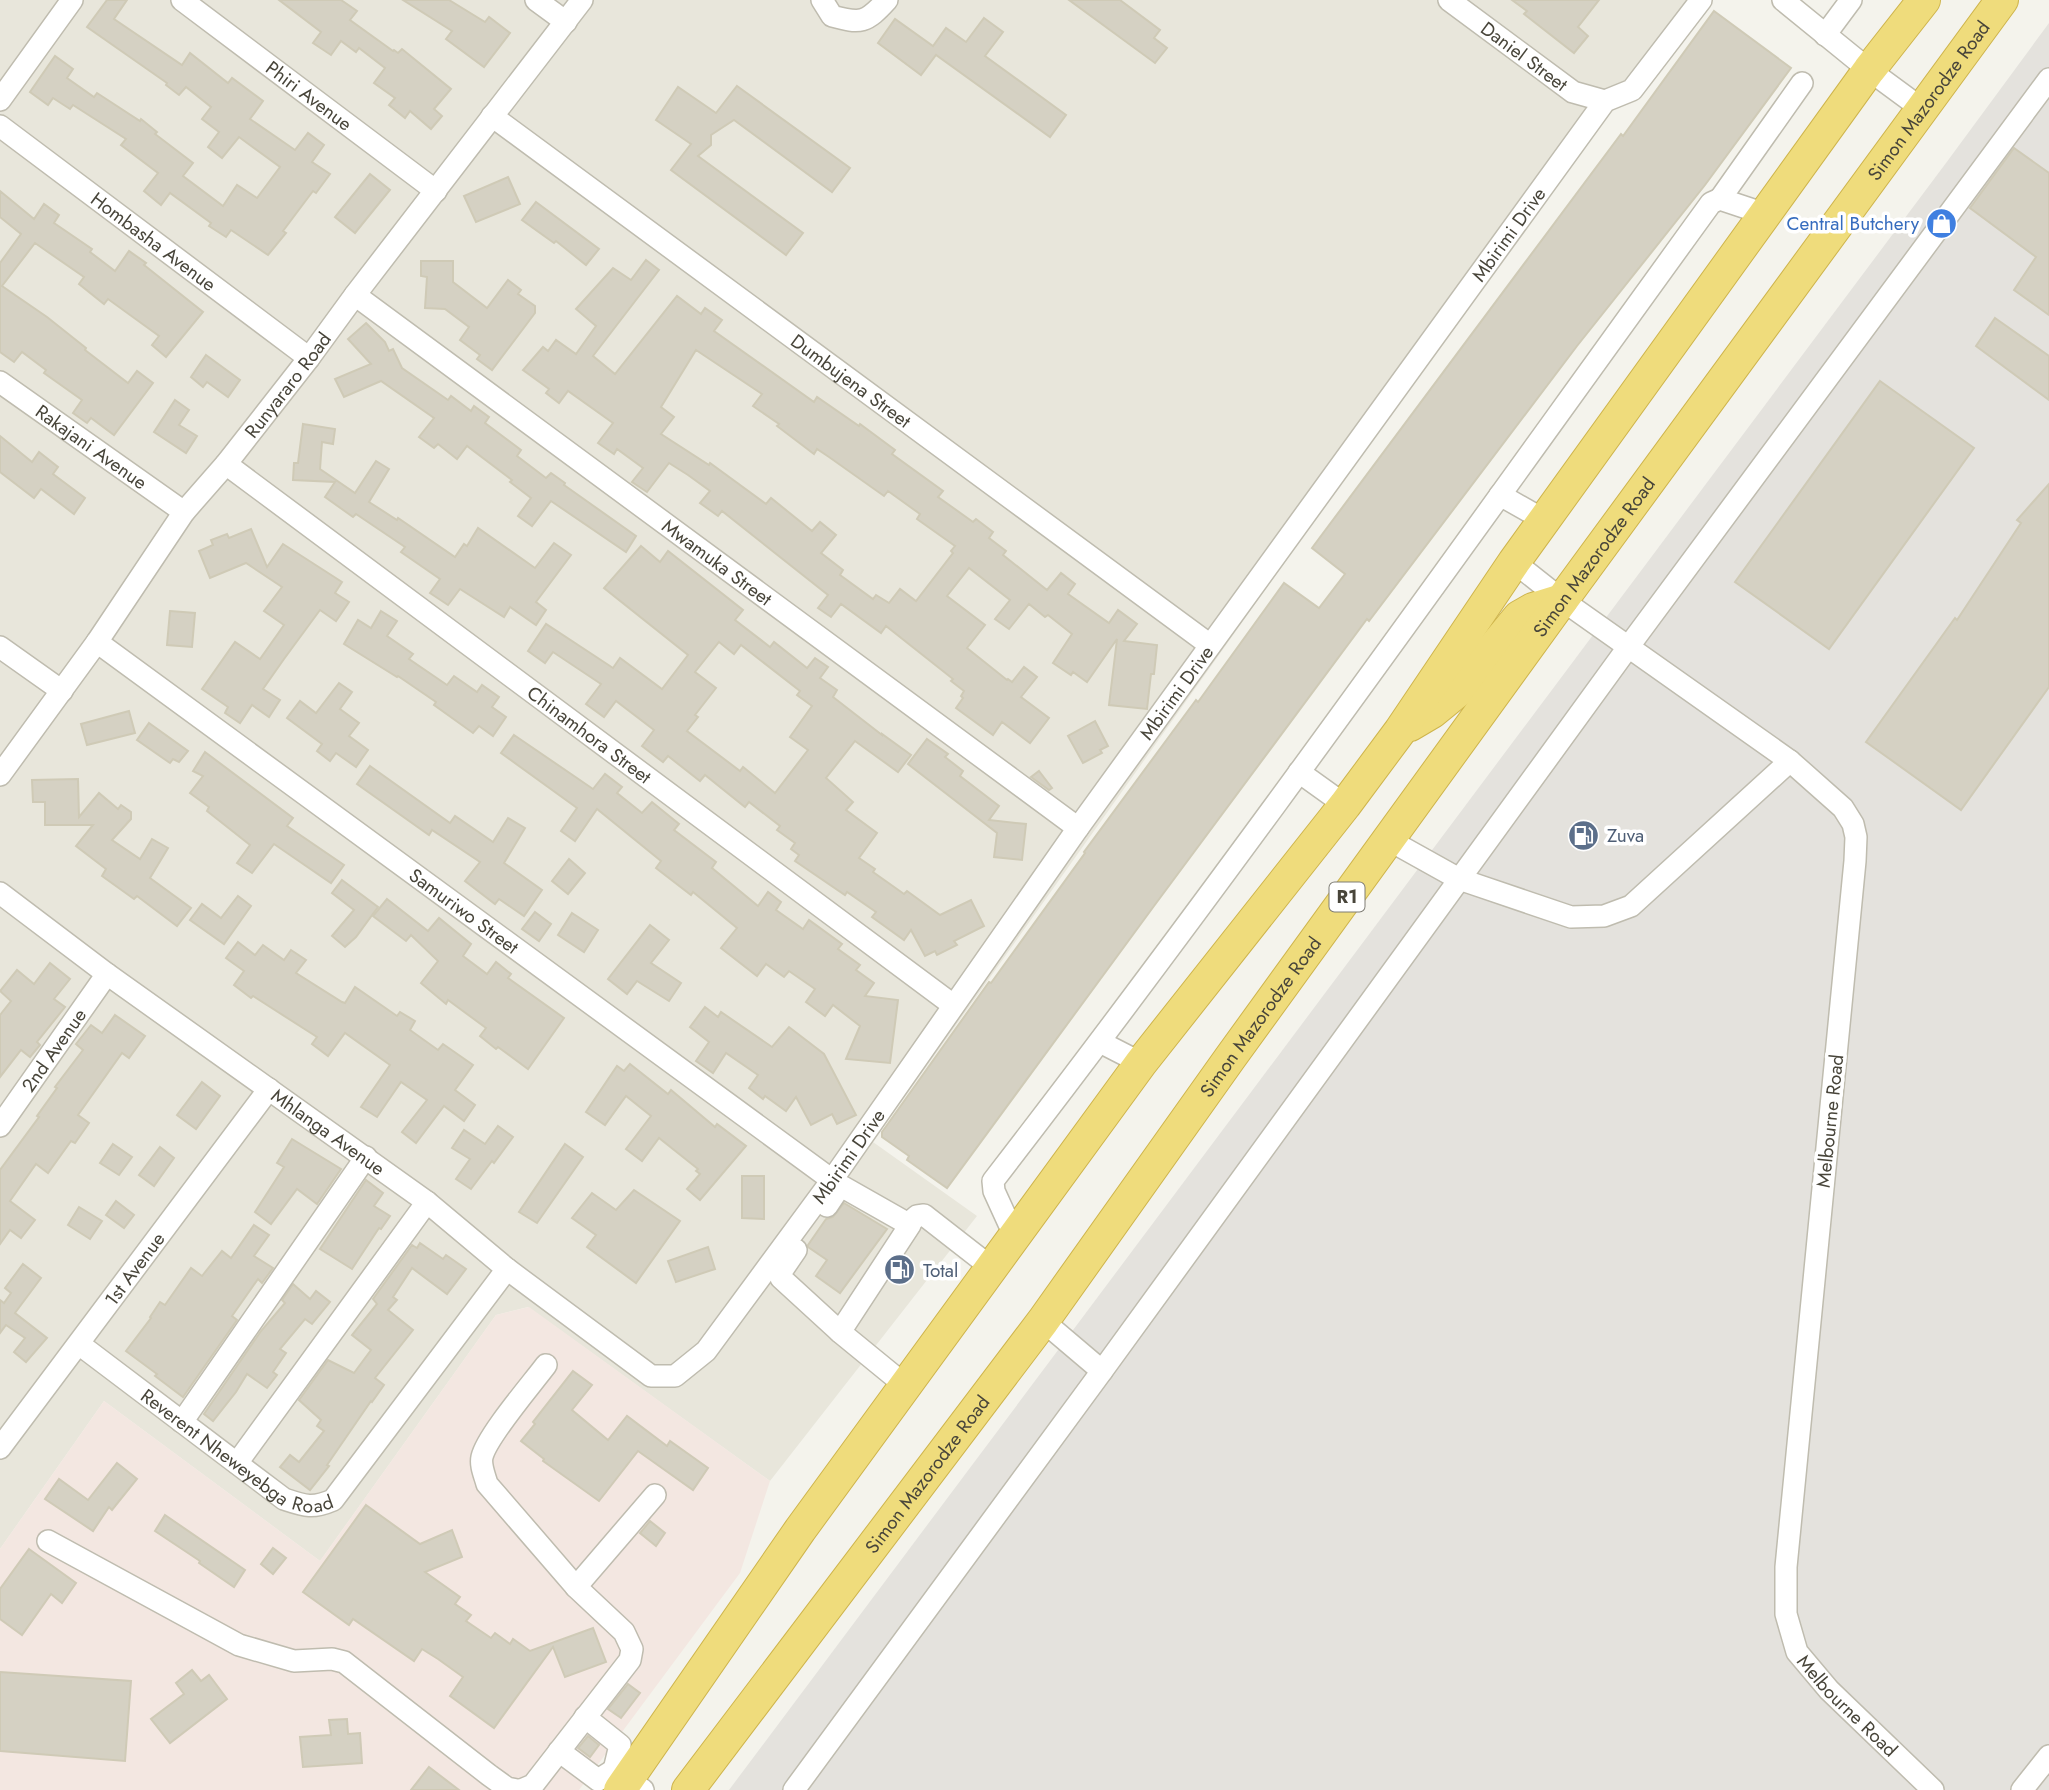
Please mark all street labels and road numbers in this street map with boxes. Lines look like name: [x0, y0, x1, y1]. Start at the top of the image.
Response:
street label: Daniel Street: [1475, 15, 1574, 98]
street label: Simon Mazorodze Road: [1861, 15, 1996, 186]
street label: Phiri Avenue: [260, 54, 358, 137]
street label: Mbirimi Drive: [1465, 181, 1552, 287]
street label: Hombasha Avenue: [85, 185, 222, 297]
street label: Runyararo Road: [238, 327, 337, 443]
street label: Dumbujena Street: [785, 327, 917, 434]
street label: Rakajani Avenue: [30, 398, 153, 496]
street label: Simon Mazorodze Road: [1526, 472, 1661, 642]
street label: Mwamuka Street: [657, 512, 778, 612]
street label: Mbirimi Drive: [1133, 640, 1220, 745]
street label: Chinamhora Street: [522, 679, 658, 790]
street label: Samuriwo Street: [404, 861, 525, 960]
road number: R1: [1330, 882, 1364, 912]
street label: Simon Mazorodze Road: [1193, 931, 1327, 1102]
street label: 2nd Avenue: [15, 1003, 92, 1097]
street label: Melbourne Road: [1810, 1053, 1850, 1189]
street label: Mhlanga Avenue: [266, 1082, 391, 1182]
street label: Mbirimi Drive: [806, 1103, 891, 1209]
street label: 1st Avenue: [98, 1226, 171, 1311]
street label: Reverent Nheweyebga Road: [135, 1382, 337, 1519]
street label: Simon Mazorodze Road: [858, 1390, 996, 1559]
street label: Melbourne Road: [1791, 1648, 1904, 1763]

